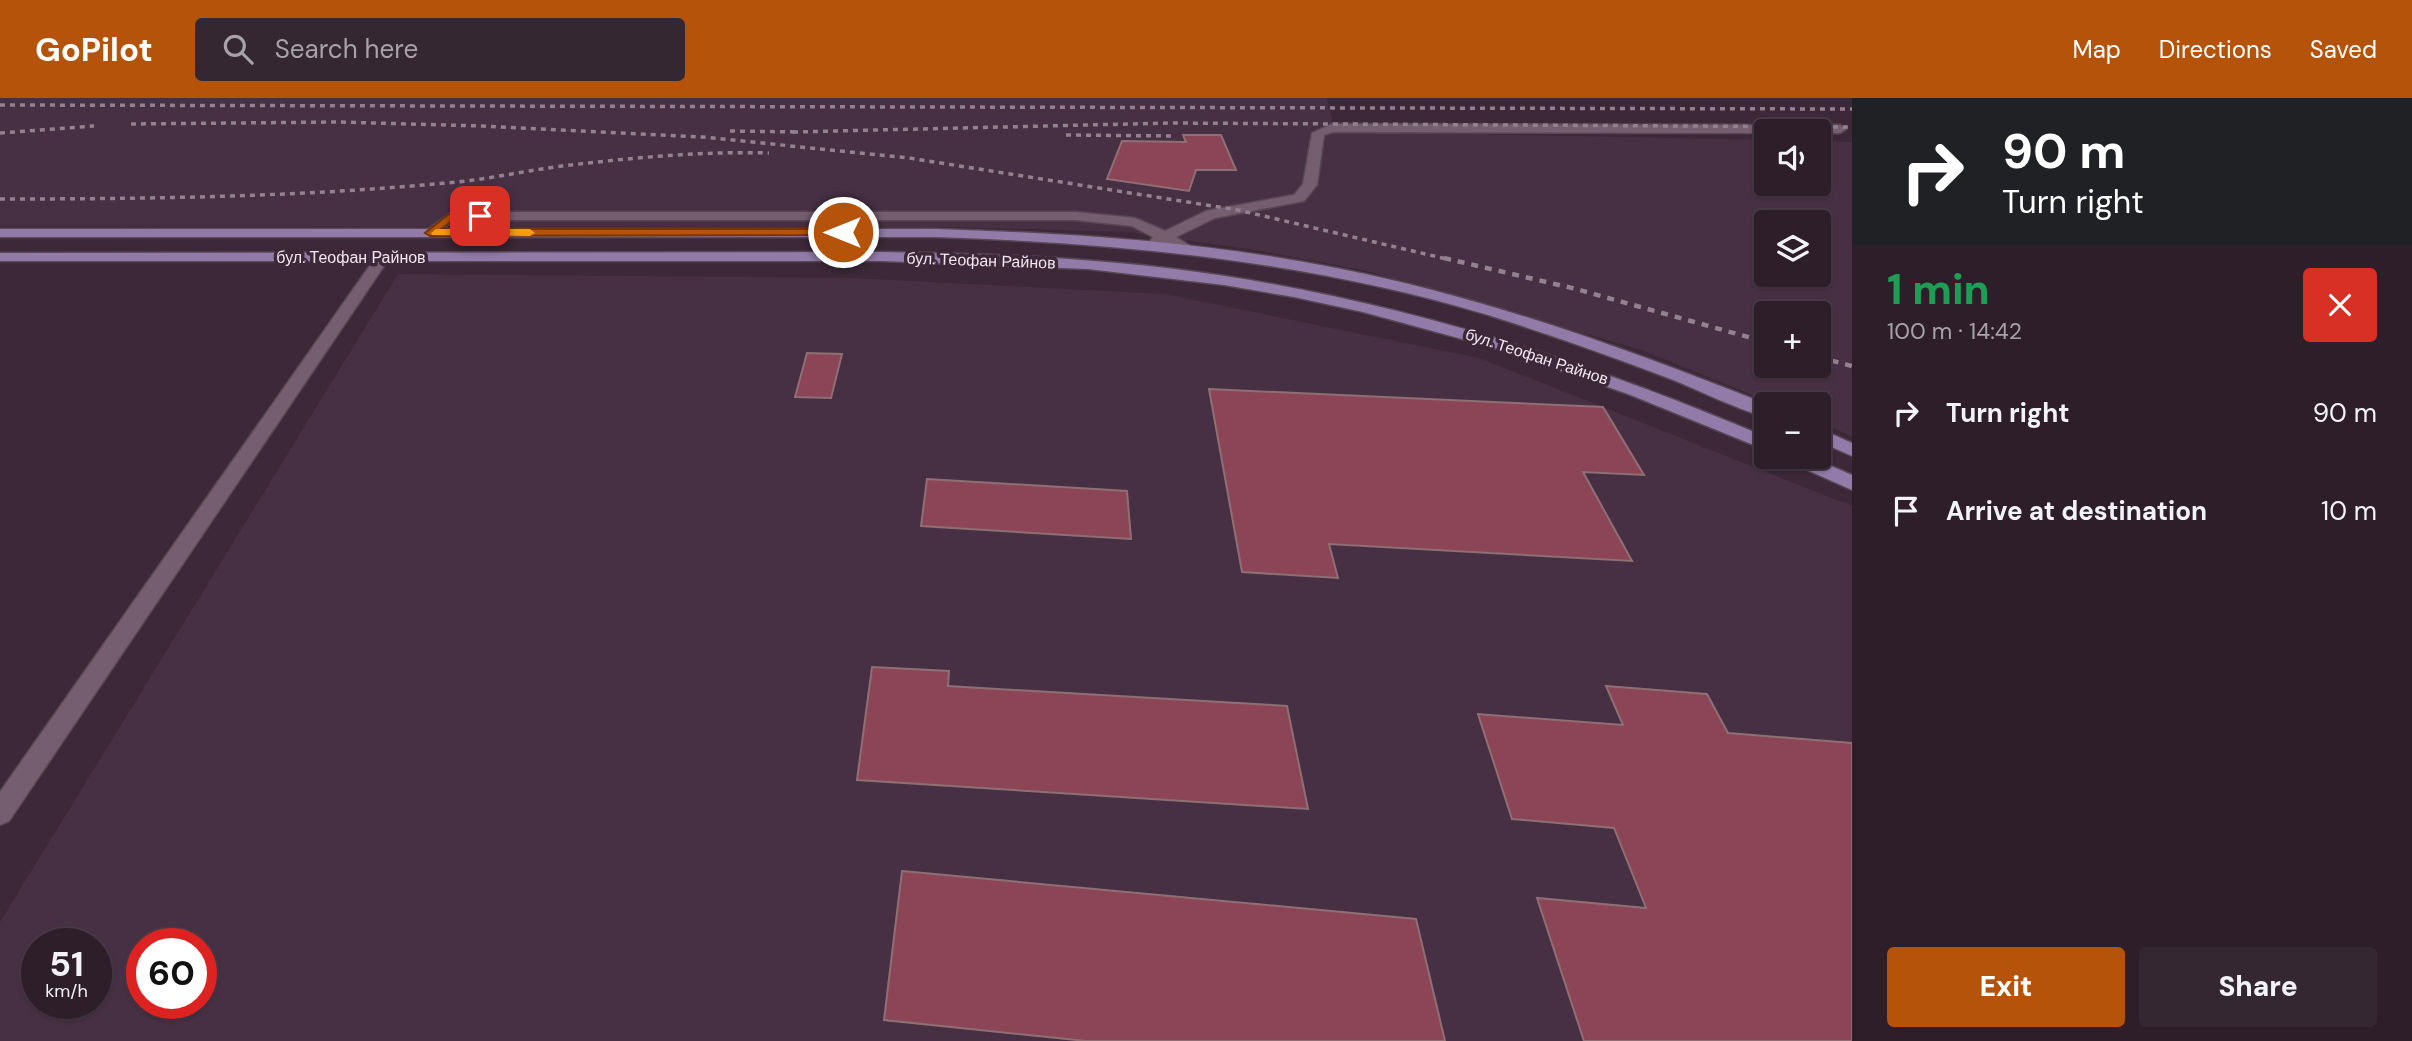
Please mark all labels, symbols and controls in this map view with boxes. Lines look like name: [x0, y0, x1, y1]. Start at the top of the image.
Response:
search box: [195, 18, 685, 81]
text: GoPilot: [35, 28, 153, 71]
icon: search: [219, 30, 257, 68]
text: Search here: [275, 32, 418, 66]
text: Map: [2073, 34, 2121, 65]
text: Directions: [2159, 34, 2272, 65]
text: Saved: [2310, 34, 2377, 65]
map controls: [1754, 119, 1831, 469]
button: sound: [1754, 119, 1831, 196]
text: 90 m: [2002, 119, 2125, 183]
icon: right: [1887, 126, 1978, 217]
text: Turn right: [2002, 181, 2144, 223]
pin: [450, 186, 510, 246]
position arrow: [806, 195, 880, 269]
icon: arrive: [461, 197, 499, 235]
button: layers: [1754, 210, 1831, 287]
street label: бул. Теофан Райнов: [276, 247, 426, 268]
street label: бул. Теофан Райнов: [906, 247, 1056, 274]
text: 1 min: [1887, 262, 1990, 317]
button: close: [2303, 268, 2377, 342]
button: +: [1754, 301, 1831, 378]
text: 100 m · 14:42: [1887, 316, 2022, 346]
street label: бул. Теофан Райнов: [1463, 323, 1611, 390]
button: −: [1754, 392, 1831, 469]
icon: right: [1887, 394, 1925, 432]
text: Turn right: [1946, 396, 2070, 430]
text: 90 m: [2313, 396, 2377, 430]
icon: arrive: [1887, 492, 1925, 530]
text: Arrive at destination: [1946, 494, 2207, 528]
text: 10 m: [2321, 494, 2377, 528]
speed limit sign: 60: [126, 928, 217, 1019]
text: 51: [49, 941, 84, 987]
button: Exit: [1887, 947, 2125, 1027]
button: Share: [2139, 947, 2377, 1027]
text: km/h: [45, 979, 88, 1003]

